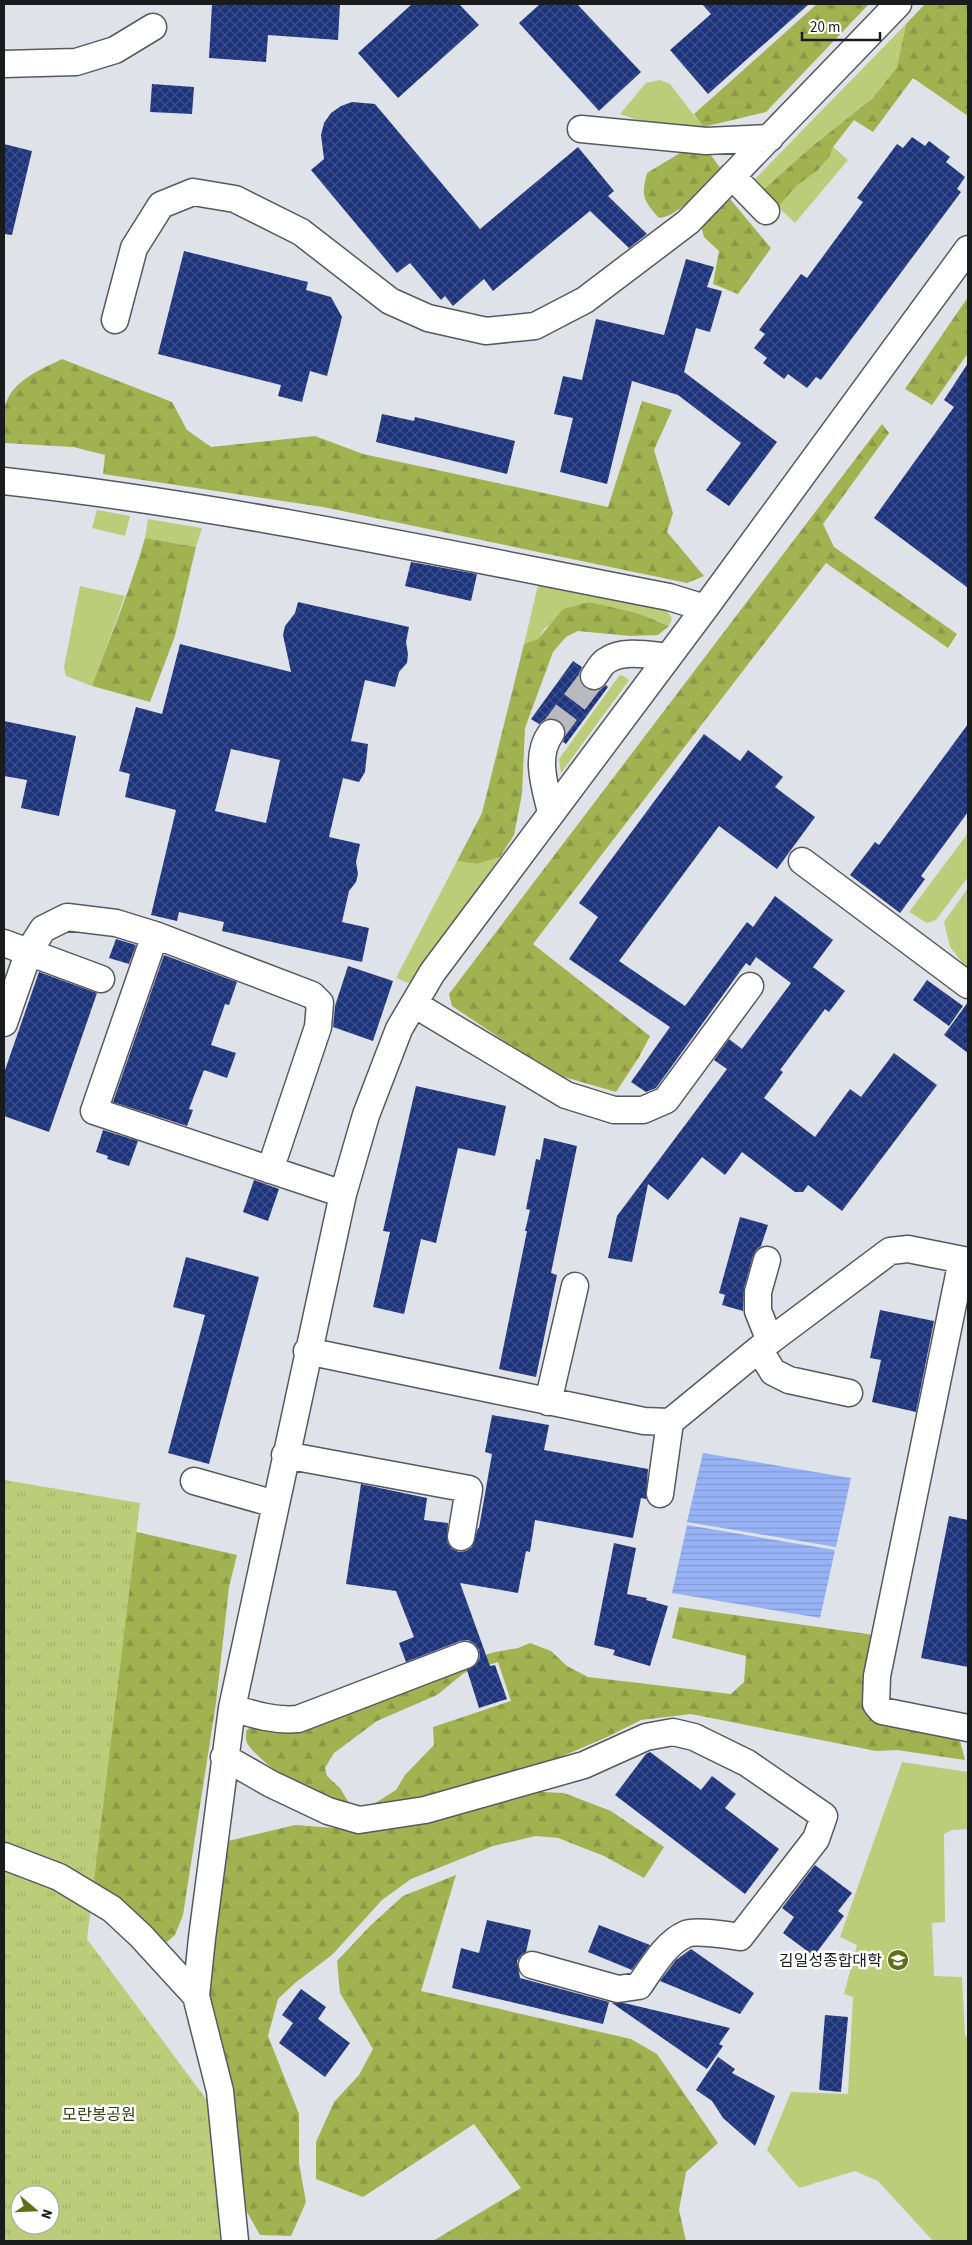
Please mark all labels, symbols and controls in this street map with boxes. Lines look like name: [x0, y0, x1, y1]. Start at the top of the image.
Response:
scale bar: [802, 10, 880, 42]
text: 20 m: [810, 17, 840, 38]
school or university icon: 김일성종합대학: [886, 1948, 910, 1972]
place label: 김일성종합대학: [779, 1950, 882, 1972]
park label: 모란봉공원: [62, 2104, 136, 2126]
north arrow: [10, 2185, 60, 2235]
text: N: [35, 2206, 57, 2222]

